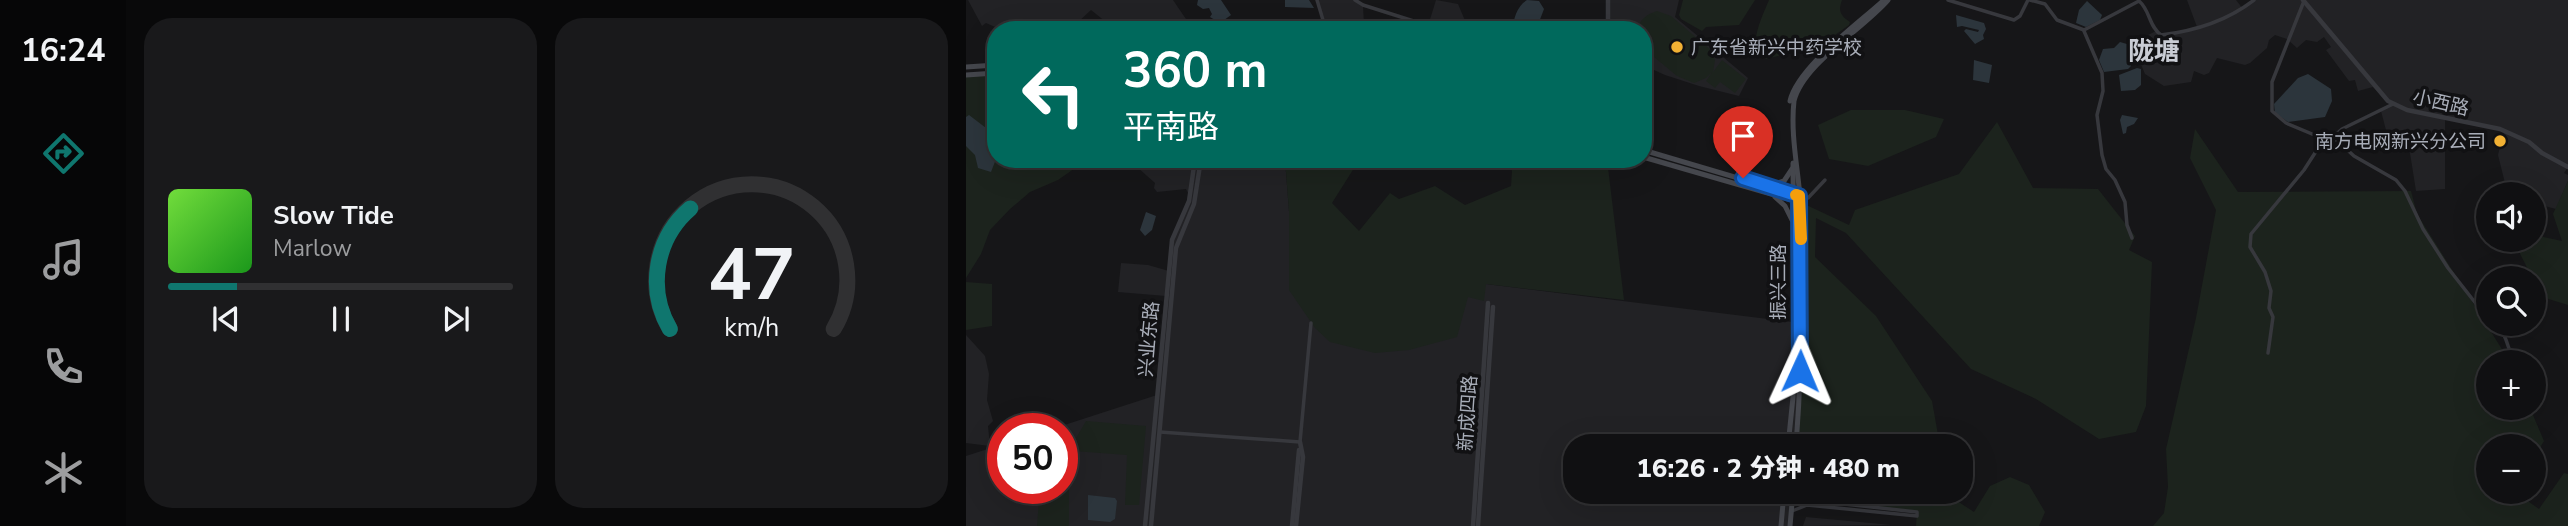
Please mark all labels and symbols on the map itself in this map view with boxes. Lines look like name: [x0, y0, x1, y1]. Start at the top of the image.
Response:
district label: 陇塘: [2128, 34, 2180, 69]
place label: 广东省新兴中药学校: [1691, 35, 1862, 61]
marker: 广东省新兴中药学校: [1669, 39, 1685, 55]
street label: 小西路: [2410, 84, 2471, 122]
pin: [1713, 106, 1773, 178]
place label: 南方电网新兴分公司: [2315, 129, 2486, 155]
marker: 南方电网新兴分公司: [2492, 133, 2508, 149]
street label: 振兴三路: [1766, 244, 1792, 320]
street label: 兴业东路: [1133, 300, 1165, 378]
position arrow: [1763, 334, 1837, 408]
street label: 新成四路: [1452, 374, 1484, 452]
speed limit sign: 50: [987, 413, 1078, 504]

